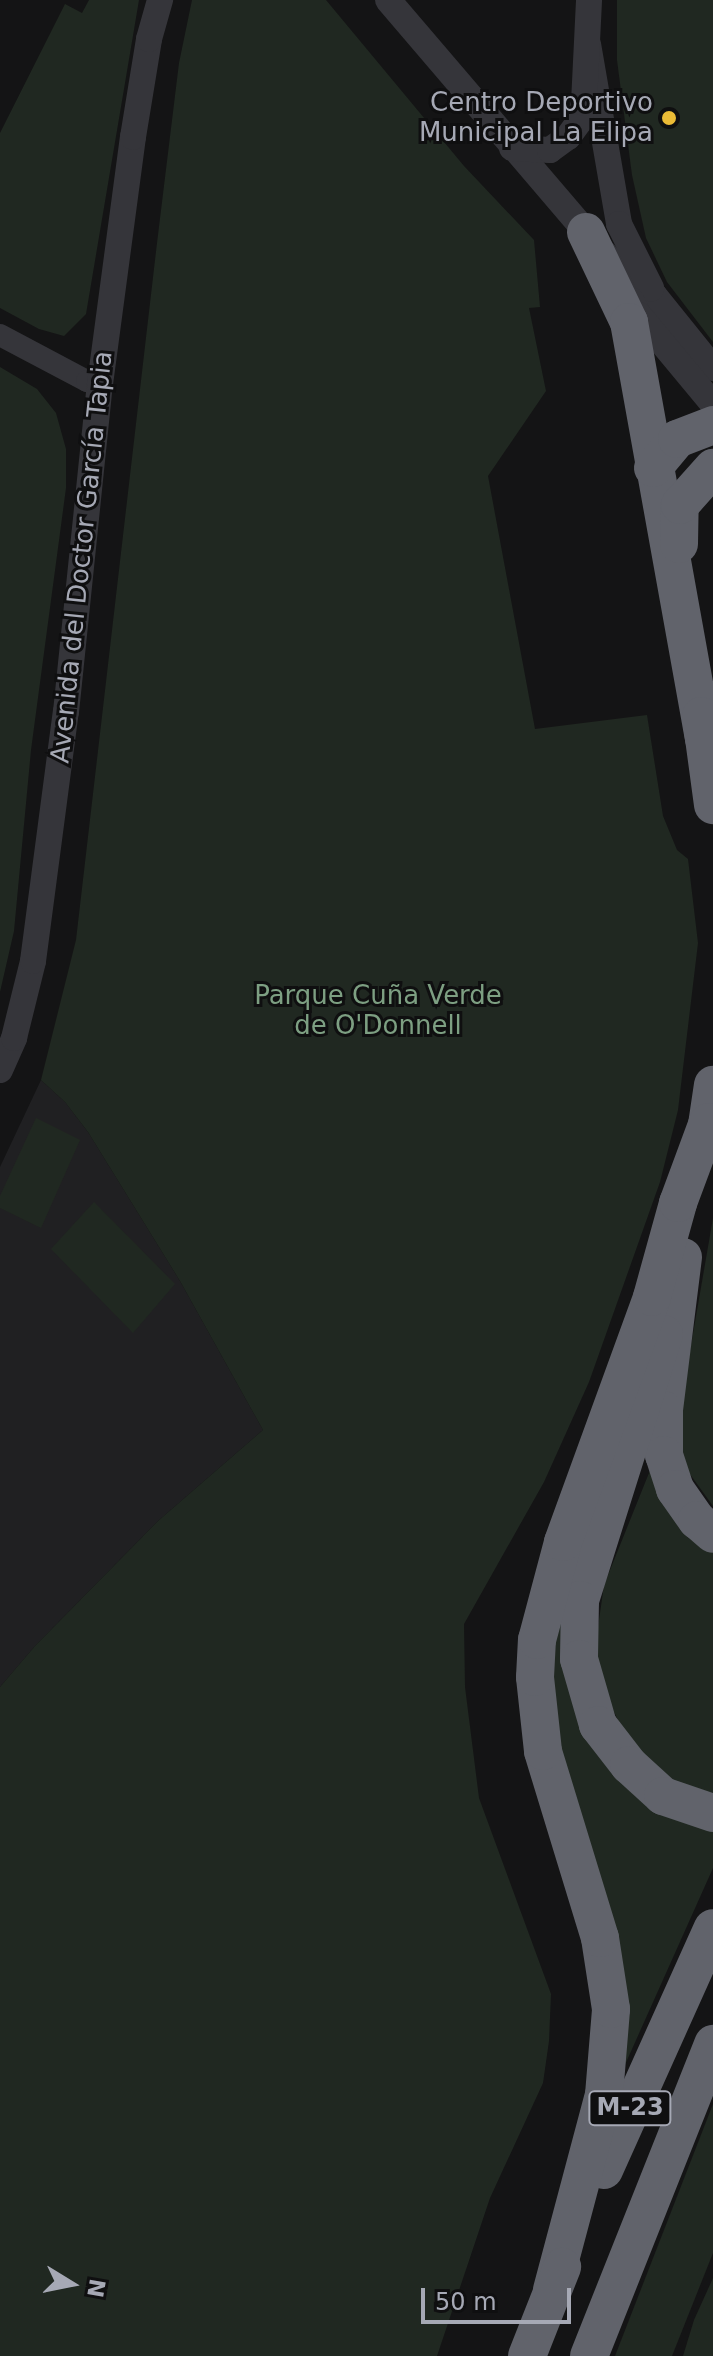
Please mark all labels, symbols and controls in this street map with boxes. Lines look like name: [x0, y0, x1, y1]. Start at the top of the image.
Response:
place label: Centro Deportivo Municipal La Elipa: [419, 87, 653, 148]
marker: Centro Deportivo Municipal La Elipa: [660, 109, 678, 127]
street label: Avenida del Doctor García Tapia: [45, 349, 119, 765]
park label: Parque Cuña Verde de O'Donnell: [254, 980, 502, 1042]
road number: M-23: [588, 2088, 672, 2128]
north arrow: [32, 2244, 112, 2324]
scale bar: [425, 2272, 575, 2322]
text: N: [82, 2277, 110, 2299]
text: 50 m: [435, 2288, 497, 2316]

